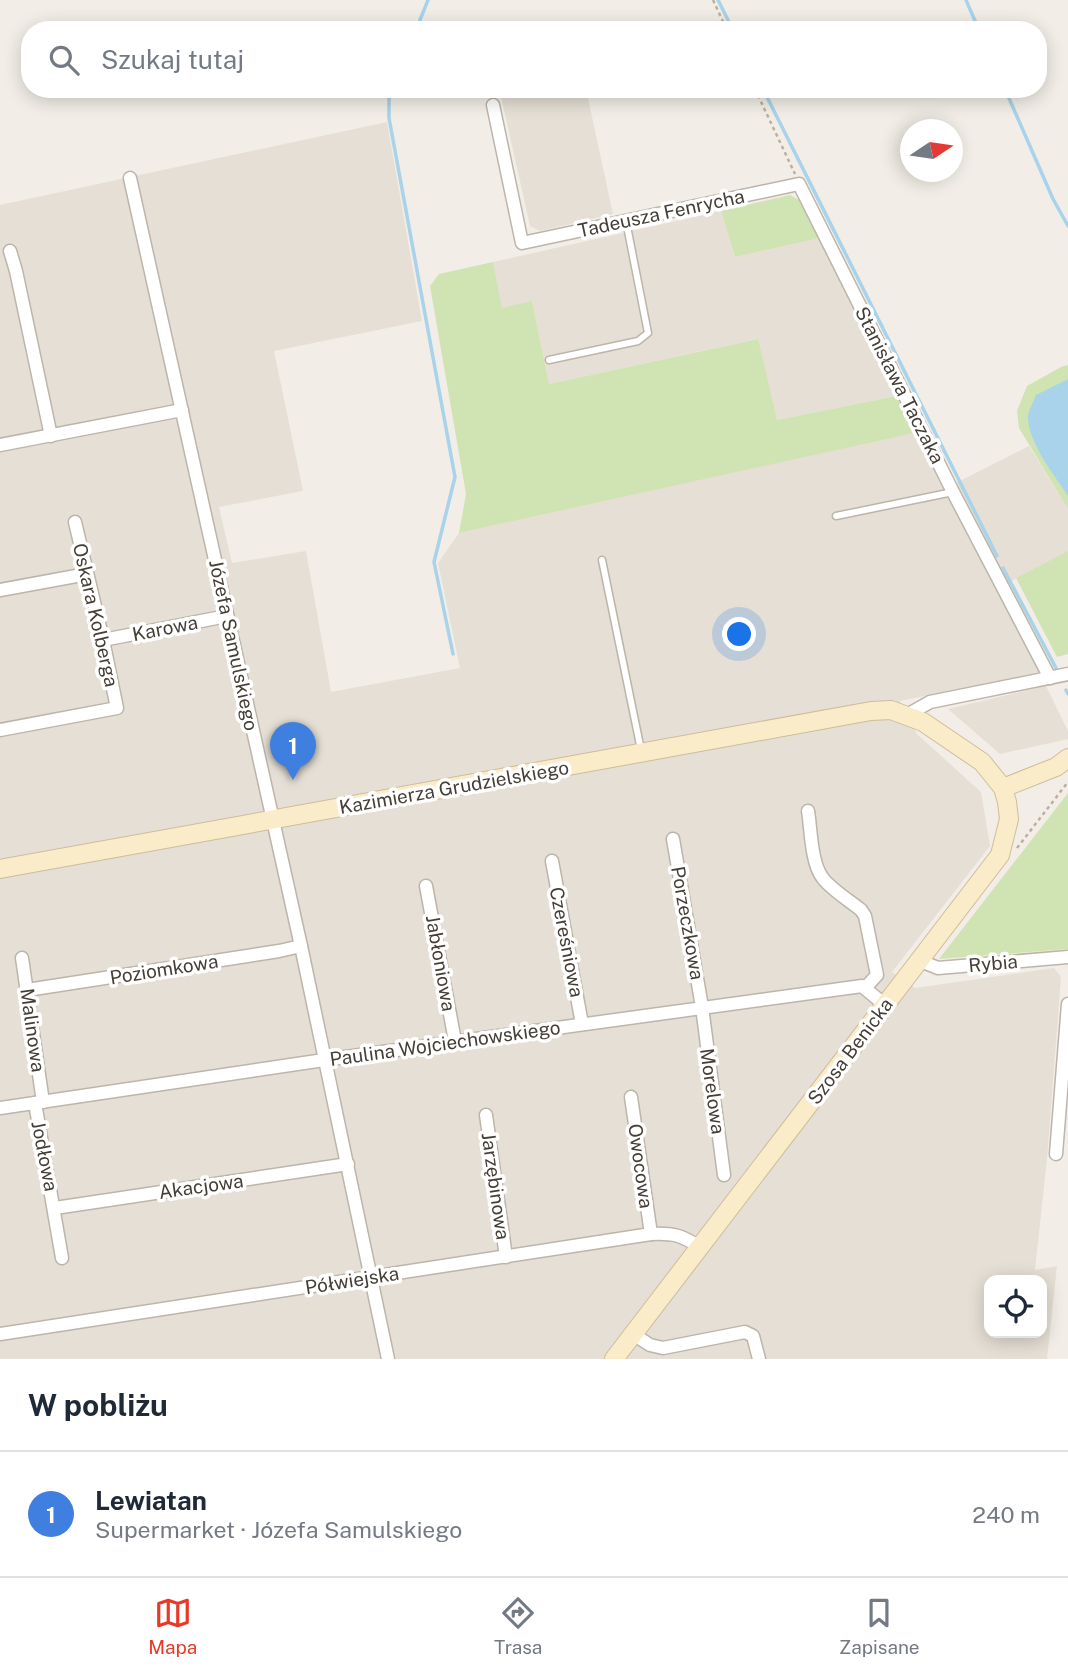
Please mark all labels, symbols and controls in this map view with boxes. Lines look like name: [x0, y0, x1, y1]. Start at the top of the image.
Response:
search box: [21, 21, 1047, 98]
icon: search: [45, 41, 83, 79]
text: Szukaj tutaj: [101, 44, 244, 75]
north arrow: [900, 119, 963, 182]
street label: Tadeusza Fenrycha: [576, 185, 746, 241]
street label: Stanisława Taczaka: [851, 303, 949, 467]
street label: Oskara Kolberga: [69, 541, 123, 689]
street label: Józefa Samulskiego: [205, 557, 263, 733]
street label: Karowa: [130, 611, 200, 645]
your location: [722, 617, 756, 651]
pin: 1: [270, 722, 316, 780]
street label: Kazimierza Grudzielskiego: [337, 756, 571, 818]
street label: Porzeczkowa: [667, 864, 709, 982]
street label: Czereśniowa: [546, 885, 588, 999]
street label: Jabłoniowa: [422, 913, 460, 1013]
street label: Poziomkowa: [108, 950, 220, 988]
street label: Rybia: [967, 950, 1019, 976]
street label: Malinowa: [16, 987, 50, 1073]
street label: Szosa Benicka: [803, 993, 897, 1109]
street label: Paulina Wojciechowskiego: [328, 1016, 562, 1070]
street label: Morelowa: [696, 1047, 730, 1135]
street label: Jodłowa: [27, 1119, 63, 1193]
street label: Owocowa: [624, 1122, 658, 1210]
street label: Jarzębinowa: [478, 1131, 514, 1241]
street label: Akacjowa: [157, 1169, 245, 1203]
street label: Półwiejska: [303, 1262, 401, 1298]
map controls: [984, 1275, 1047, 1338]
button: locate: [984, 1275, 1047, 1338]
text: W pobliżu: [28, 1387, 168, 1423]
text: Lewiatan: [95, 1485, 207, 1516]
text: 1: [46, 1501, 56, 1528]
text: 240 m: [972, 1501, 1040, 1528]
text: Supermarket · Józefa Samulskiego: [95, 1516, 462, 1543]
tab: Mapa: [148, 1594, 197, 1658]
tab: Trasa: [494, 1594, 542, 1658]
tab: Zapisane: [839, 1594, 920, 1658]

